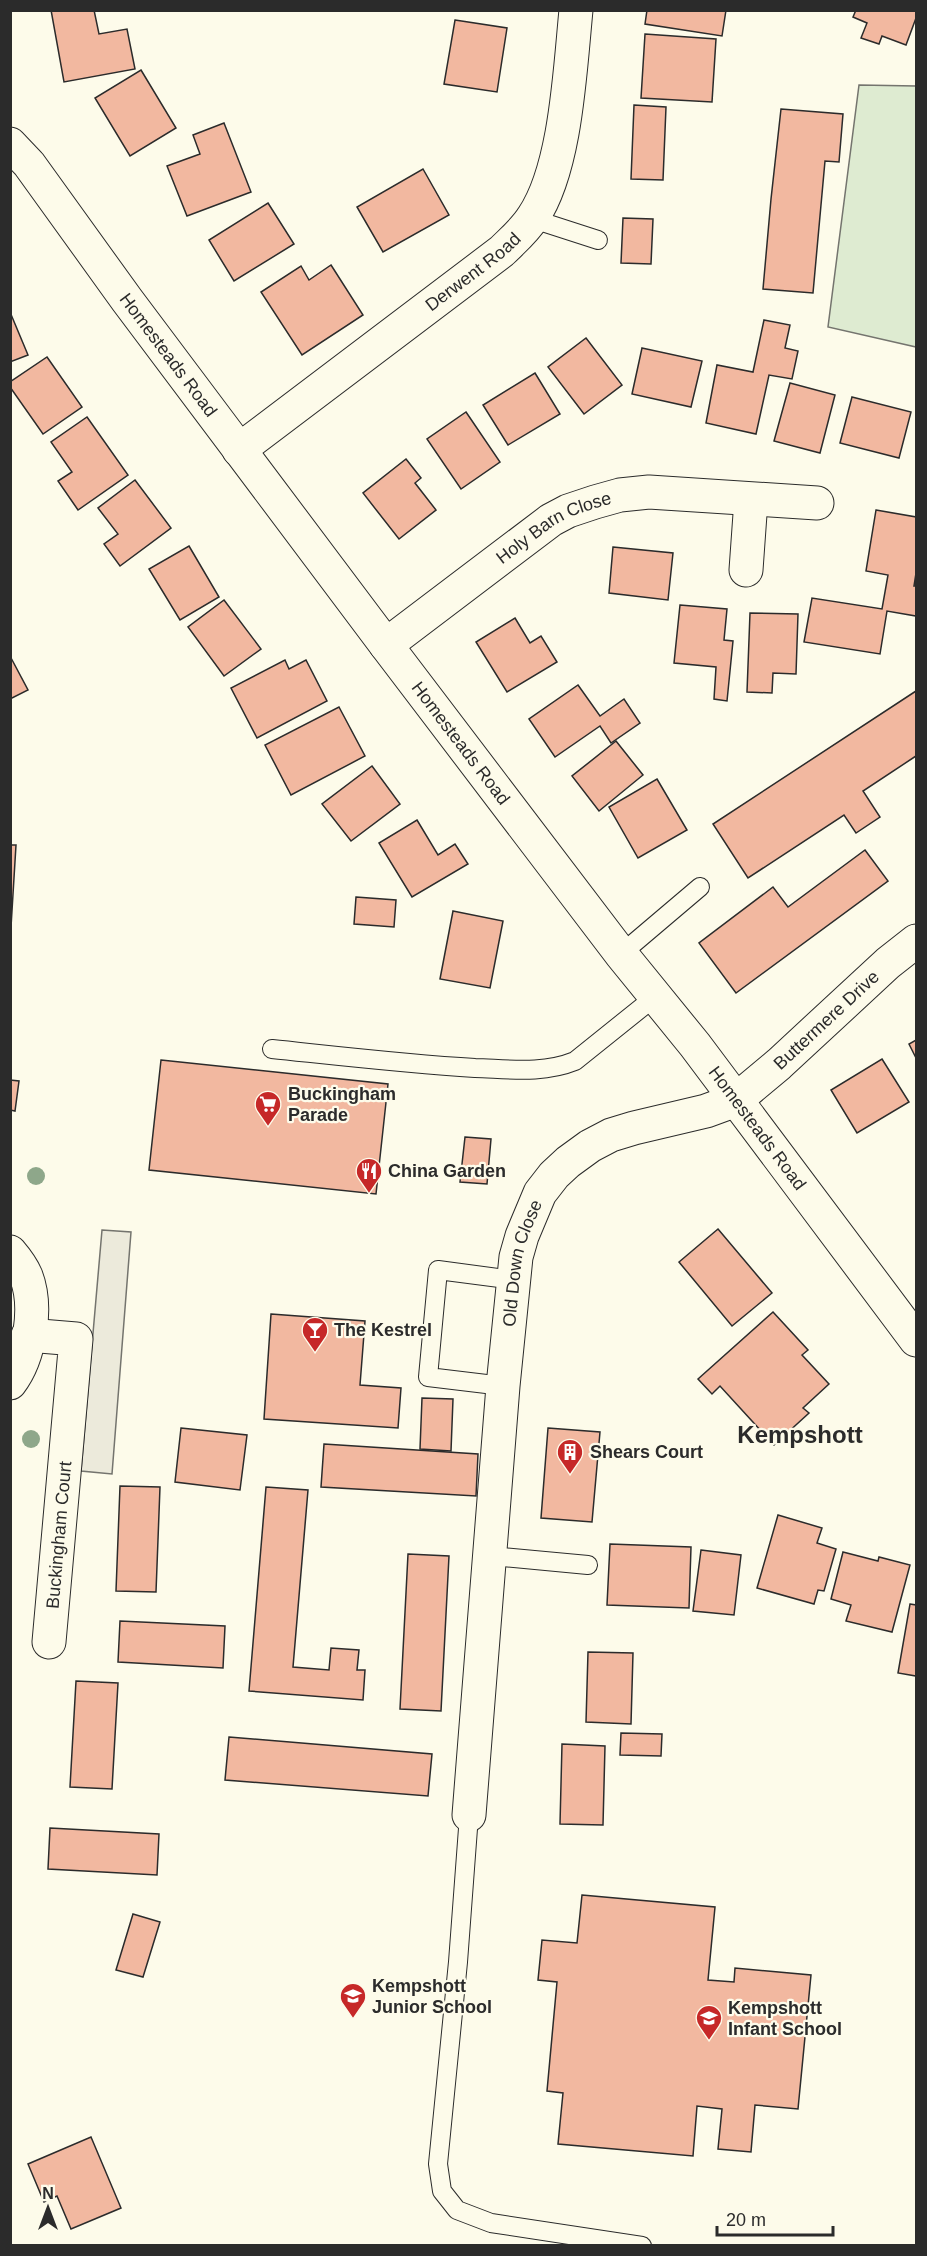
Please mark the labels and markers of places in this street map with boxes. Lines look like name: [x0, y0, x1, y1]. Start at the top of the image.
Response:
place label: Buckingham Parade: [288, 1084, 396, 1125]
supermarket icon: Buckingham Parade: [253, 1089, 283, 1127]
restaurant icon: China Garden: [354, 1156, 384, 1194]
place label: China Garden: [388, 1161, 506, 1181]
bar icon: The Kestrel: [300, 1315, 330, 1353]
place label: The Kestrel: [334, 1320, 432, 1340]
building icon: Shears Court: [555, 1437, 585, 1475]
place label: Shears Court: [590, 1442, 703, 1462]
place label: Kempshott Junior School: [372, 1976, 492, 2017]
school or university icon: Kempshott Junior School: [338, 1981, 368, 2019]
place label: Kempshott Infant School: [728, 1998, 842, 2039]
school or university icon: Kempshott Infant School: [694, 2003, 724, 2041]

